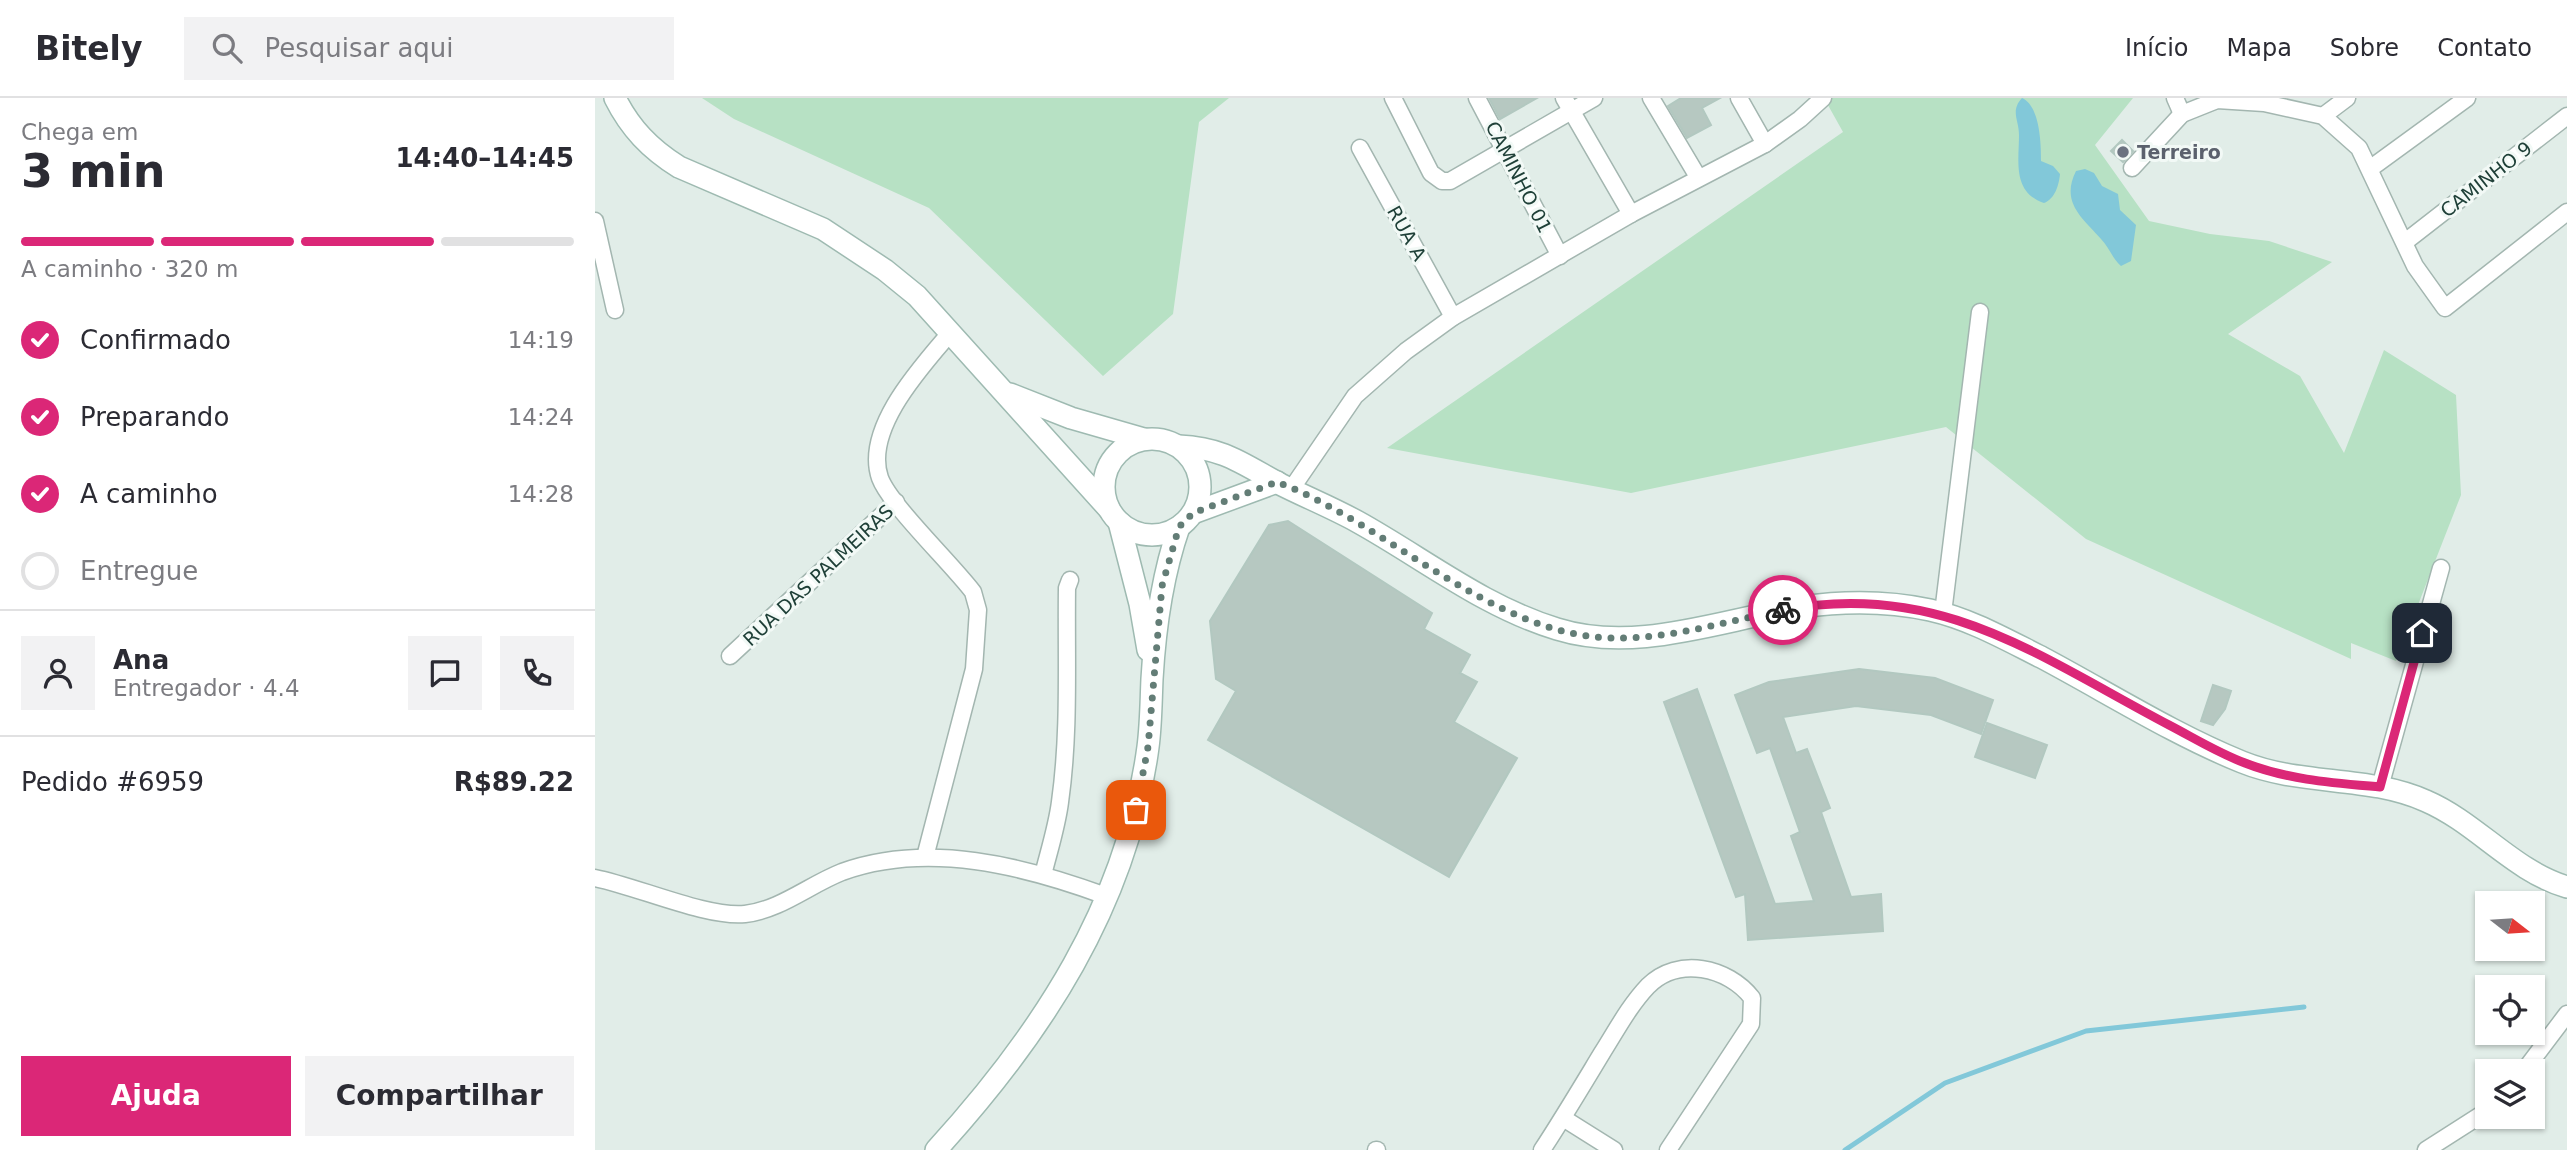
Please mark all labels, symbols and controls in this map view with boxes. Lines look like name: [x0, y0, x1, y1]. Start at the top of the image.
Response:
search box: [184, 17, 674, 80]
text: Bitely: [35, 29, 142, 68]
icon: search: [208, 29, 246, 67]
text: Pesquisar aqui: [264, 33, 454, 63]
text: Início: [2125, 34, 2189, 62]
text: Mapa: [2227, 34, 2292, 62]
text: Sobre: [2330, 34, 2399, 62]
text: Contato: [2437, 34, 2532, 62]
street label: CAMINHO 01: [1482, 118, 1556, 236]
text: Chega em: [21, 119, 138, 145]
street label: CAMINHO 9: [2436, 137, 2536, 221]
place label: Terreiro: [2137, 141, 2221, 163]
text: 14:40–14:45: [395, 143, 574, 173]
text: 3 min: [21, 144, 165, 198]
marker: Terreiro: [2115, 144, 2131, 160]
street label: RUA A: [1383, 202, 1431, 264]
text: A caminho · 320 m: [21, 256, 238, 282]
icon: check: [21, 321, 59, 359]
text: Confirmado: [80, 325, 231, 355]
text: 14:19: [508, 327, 574, 353]
icon: check: [21, 398, 59, 436]
text: Preparando: [80, 402, 229, 432]
text: 14:24: [508, 404, 574, 430]
icon: check: [21, 475, 59, 513]
text: A caminho: [80, 479, 218, 509]
text: 14:28: [508, 481, 574, 507]
street label: RUA DAS PALMEIRAS: [739, 500, 897, 650]
text: Entregue: [80, 556, 198, 586]
courier: [1748, 575, 1818, 645]
icon: bike: [1764, 591, 1802, 629]
pin: [2392, 603, 2452, 663]
icon: home: [2403, 614, 2441, 652]
button: person: [21, 636, 95, 710]
button: chat: [408, 636, 482, 710]
button: phone: [500, 636, 574, 710]
text: Ana: [113, 645, 169, 675]
text: Entregador · 4.4: [113, 675, 300, 701]
text: Pedido #6959: [21, 767, 204, 797]
text: R$89.22: [454, 767, 574, 797]
pin: [1106, 780, 1166, 840]
icon: bag: [1117, 791, 1155, 829]
north arrow: [2475, 891, 2545, 961]
map controls: [2475, 891, 2545, 1129]
button: locate: [2475, 975, 2545, 1045]
button: Ajuda: [21, 1056, 291, 1136]
button: Compartilhar: [305, 1056, 574, 1136]
button: layers: [2475, 1059, 2545, 1129]

